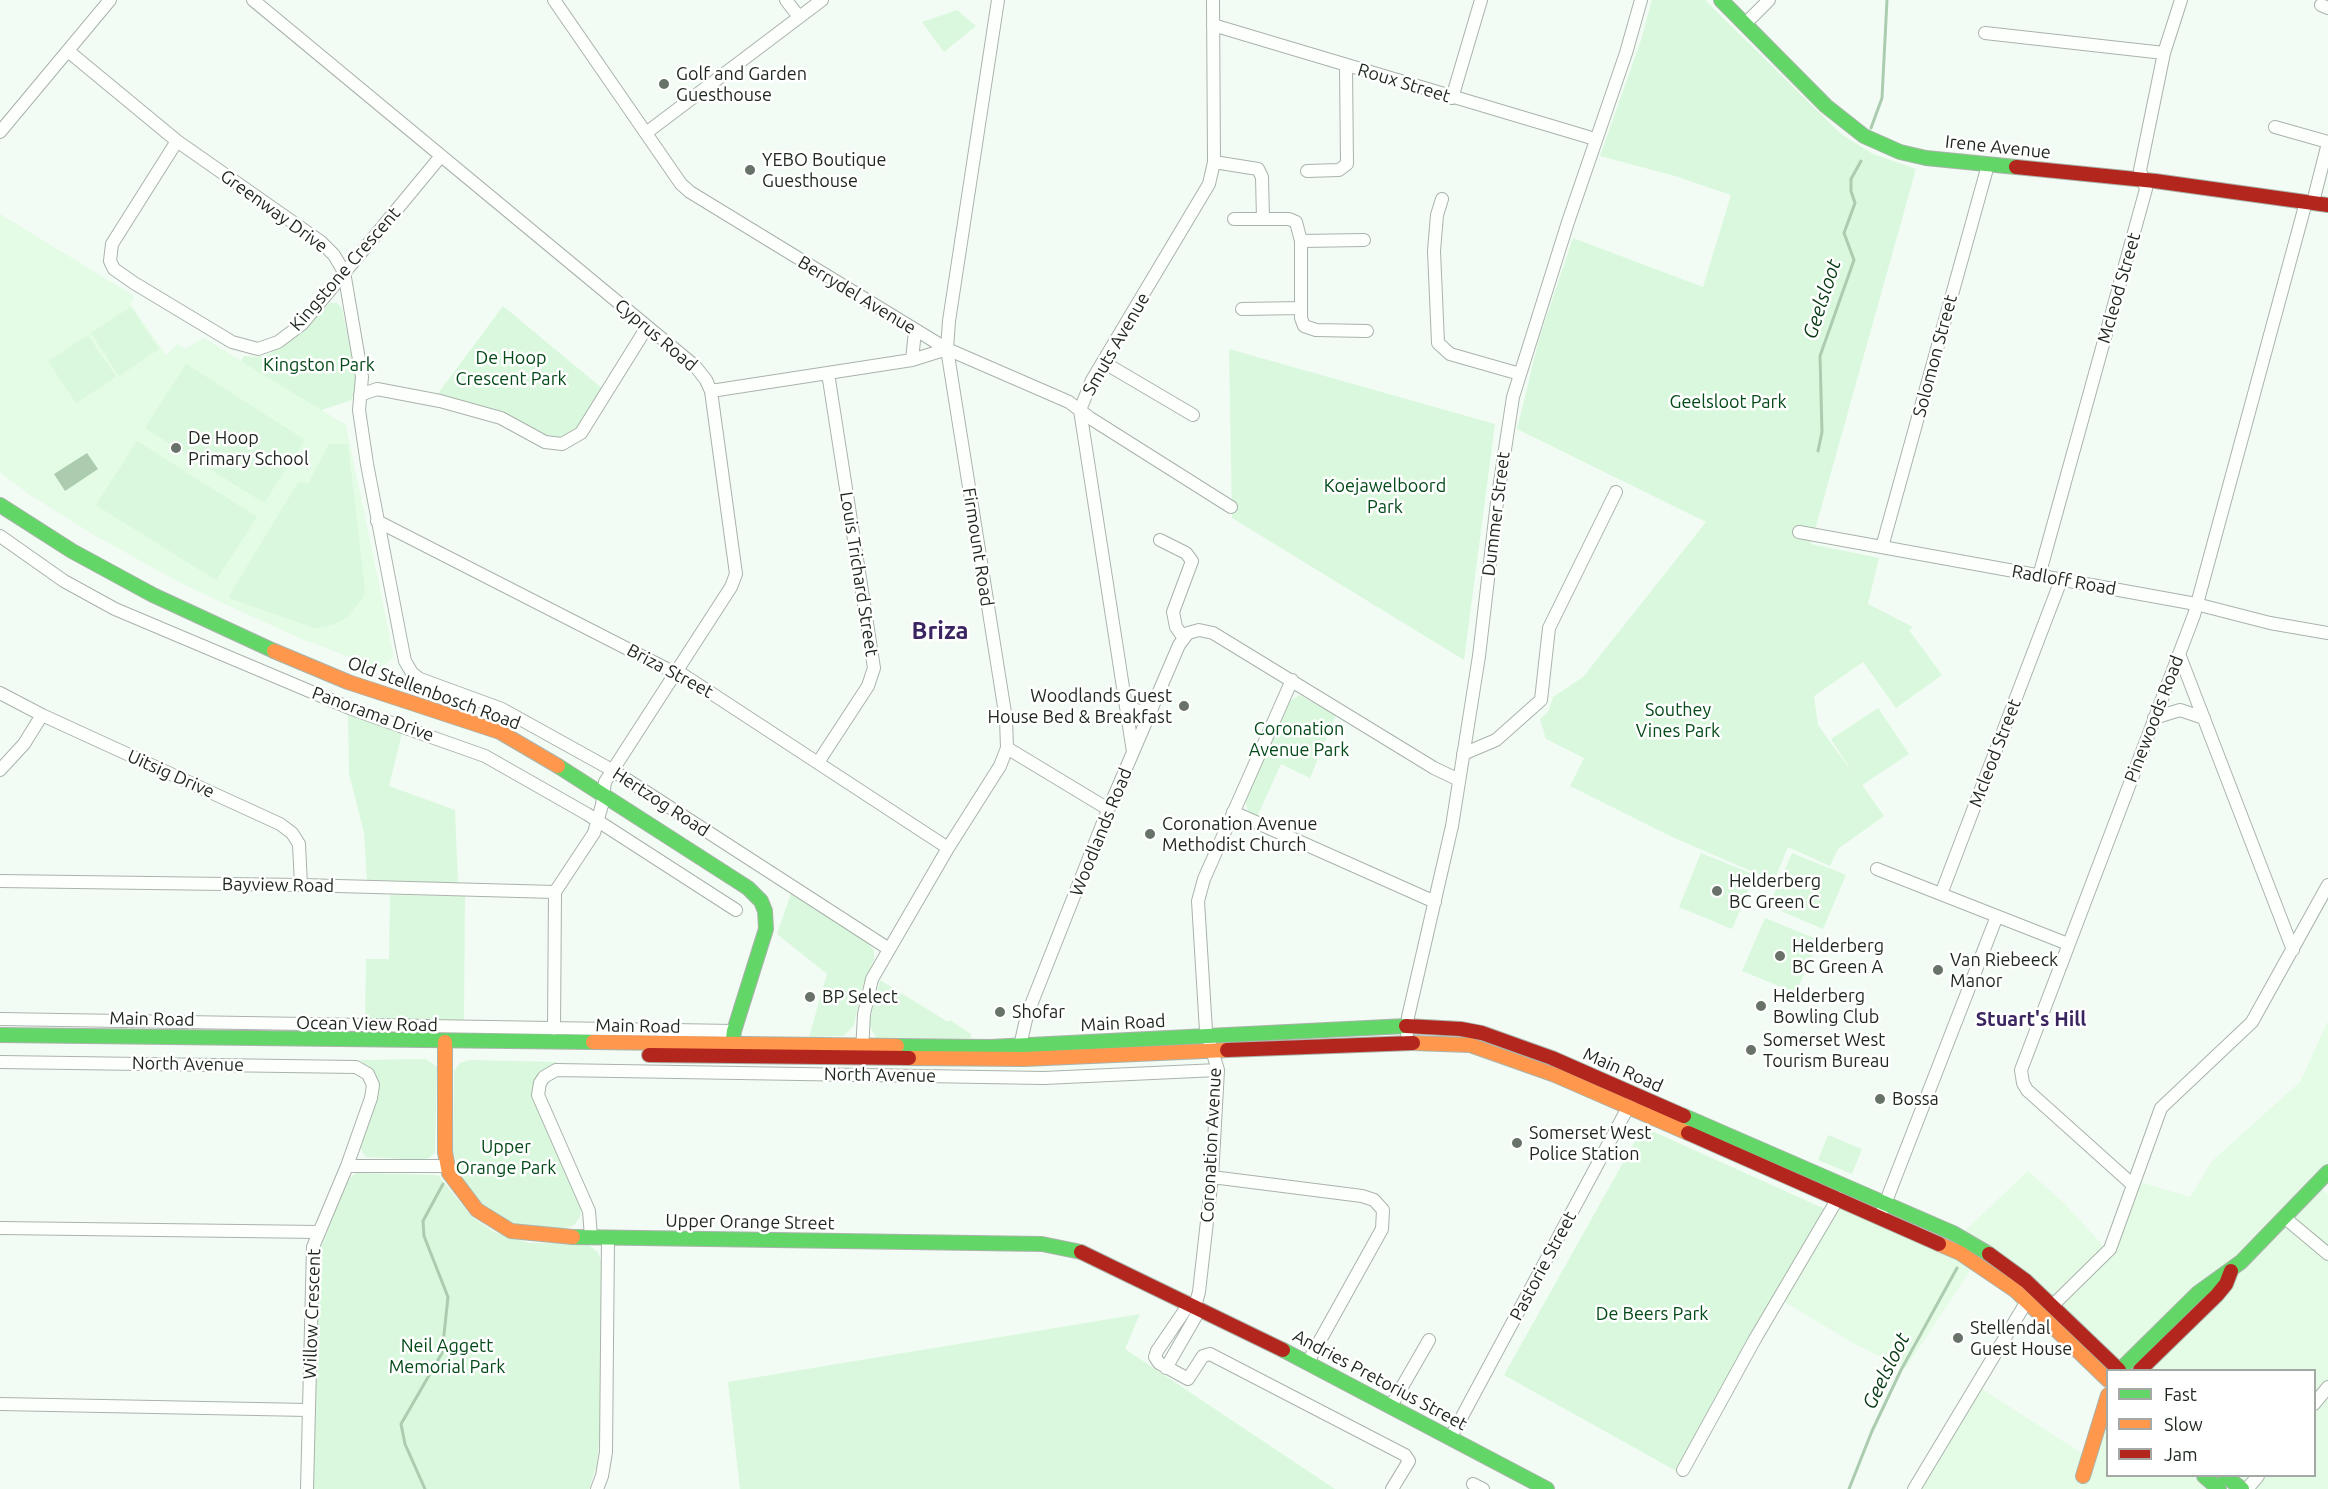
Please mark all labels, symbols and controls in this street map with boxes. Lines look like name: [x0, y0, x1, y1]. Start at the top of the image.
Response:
street label: Roux Street: [1355, 59, 1453, 107]
place label: Golf and Garden Guesthouse: [676, 63, 807, 106]
marker: Golf and Garden Guesthouse: [657, 77, 671, 91]
street label: Irene Avenue: [1944, 131, 2052, 163]
place label: YEBO Boutique Guesthouse: [762, 149, 886, 192]
marker: YEBO Boutique Guesthouse: [743, 163, 757, 177]
street label: Greenway Drive: [216, 165, 332, 257]
street label: Kingstone Crescent: [285, 203, 405, 335]
street label: Mcleod Street: [2093, 230, 2145, 346]
street label: Berrydel Avenue: [794, 251, 920, 339]
water label: Geelsloot: [1798, 256, 1846, 342]
street label: Smuts Avenue: [1078, 289, 1154, 399]
street label: Solomon Street: [1908, 292, 1962, 420]
street label: Cyprus Road: [610, 294, 702, 376]
park label: De Hoop Crescent Park: [455, 347, 567, 389]
park label: Kingston Park: [263, 354, 375, 376]
park label: Geelsloot Park: [1669, 391, 1787, 413]
place label: De Hoop Primary School: [188, 427, 309, 470]
marker: De Hoop Primary School: [169, 441, 183, 455]
street label: Dummer Street: [1478, 451, 1514, 577]
park label: Koejawelboord Park: [1324, 475, 1446, 518]
street label: Firmount Road: [958, 486, 998, 608]
street label: Louis Trichard Street: [835, 490, 883, 658]
street label: Radloff Road: [2010, 560, 2118, 600]
district label: Briza: [912, 617, 968, 645]
street label: Briza Street: [623, 639, 717, 703]
street label: Old Stellenbosch Road: [345, 652, 523, 734]
street label: Pinewoods Road: [2120, 652, 2188, 786]
street label: Panorama Drive: [309, 682, 437, 746]
place label: Woodlands Guest House Bed & Breakfast: [987, 685, 1172, 728]
street label: Mcleod Street: [1964, 696, 2026, 810]
marker: Woodlands Guest House Bed & Breakfast: [1177, 699, 1191, 713]
park label: Southey Vines Park: [1636, 699, 1720, 742]
park label: Coronation Avenue Park: [1249, 718, 1349, 760]
street label: Uitsig Drive: [124, 745, 218, 803]
street label: Hertzog Road: [609, 763, 713, 841]
street label: Woodlands Road: [1065, 765, 1137, 899]
place label: Coronation Avenue Methodist Church: [1162, 813, 1317, 856]
marker: Coronation Avenue Methodist Church: [1143, 827, 1157, 841]
place label: Helderberg BC Green C: [1729, 870, 1821, 912]
street label: Bayview Road: [222, 873, 334, 897]
marker: Helderberg BC Green C: [1710, 884, 1724, 898]
place label: Helderberg BC Green A: [1792, 935, 1884, 978]
marker: Helderberg BC Green A: [1773, 949, 1787, 963]
place label: Van Riebeeck Manor: [1950, 949, 2058, 992]
marker: Van Riebeeck Manor: [1931, 963, 1945, 977]
place label: Helderberg Bowling Club: [1773, 985, 1879, 1028]
place label: BP Select: [822, 986, 898, 1008]
marker: BP Select: [803, 990, 817, 1004]
marker: Helderberg Bowling Club: [1754, 999, 1768, 1013]
place label: Shofar: [1012, 1001, 1065, 1023]
marker: Shofar: [993, 1005, 1007, 1019]
street label: Main Road: [109, 1007, 195, 1031]
district label: Stuart's Hill: [1976, 1007, 2086, 1031]
street label: Main Road: [1080, 1010, 1166, 1036]
street label: Ocean View Road: [296, 1012, 438, 1036]
street label: Main Road: [595, 1014, 681, 1038]
place label: Somerset West Tourism Bureau: [1763, 1029, 1890, 1072]
street label: Main Road: [1580, 1043, 1666, 1097]
marker: Somerset West Tourism Bureau: [1744, 1043, 1758, 1057]
street label: North Avenue: [132, 1052, 244, 1076]
street label: North Avenue: [824, 1063, 936, 1087]
street label: Coronation Avenue: [1196, 1067, 1226, 1223]
place label: Bossa: [1892, 1088, 1939, 1110]
marker: Bossa: [1873, 1092, 1887, 1106]
place label: Somerset West Police Station: [1529, 1122, 1651, 1164]
park label: Upper Orange Park: [456, 1136, 556, 1178]
marker: Somerset West Police Station: [1510, 1136, 1524, 1150]
street label: Pastorie Street: [1505, 1208, 1581, 1324]
street label: Upper Orange Street: [665, 1210, 835, 1234]
street label: Willow Crescent: [299, 1248, 325, 1380]
park label: De Beers Park: [1596, 1303, 1708, 1325]
place label: Stellendal Guest House: [1970, 1317, 2072, 1360]
street label: Andries Pretorius Street: [1289, 1325, 1471, 1435]
water label: Geelsloot: [1857, 1329, 1915, 1413]
marker: Stellendal Guest House: [1951, 1331, 1965, 1345]
park label: Neil Aggett Memorial Park: [389, 1335, 505, 1378]
legend: [2106, 1369, 2316, 1477]
text: Fast: [2164, 1384, 2197, 1404]
text: Slow: [2164, 1414, 2203, 1434]
text: Jam: [2164, 1444, 2198, 1464]

